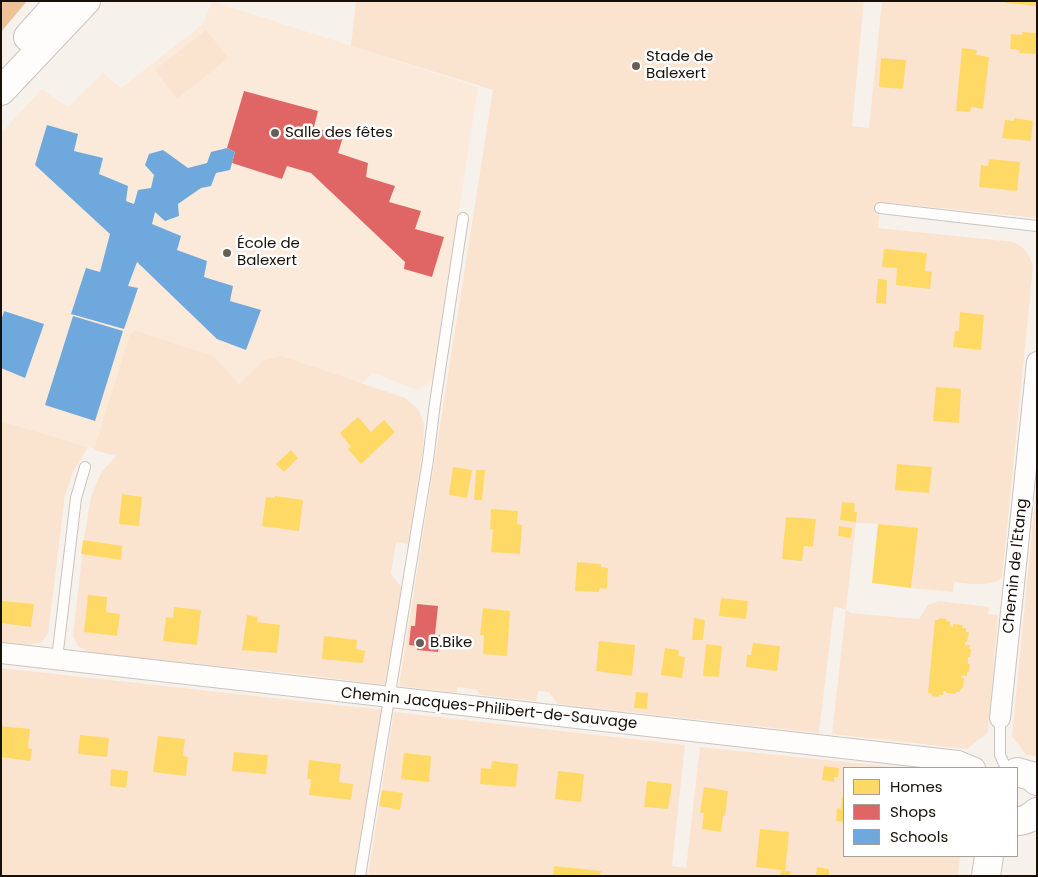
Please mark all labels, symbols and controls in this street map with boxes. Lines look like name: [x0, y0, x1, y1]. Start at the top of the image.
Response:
place label: Stade de Balexert: [646, 48, 713, 83]
marker: Stade de Balexert: [630, 60, 642, 72]
place label: Salle des fêtes: [285, 124, 393, 142]
marker: Salle des fêtes: [269, 127, 281, 139]
place label: École de Balexert: [237, 235, 300, 270]
marker: École de Balexert: [221, 247, 233, 259]
street label: Chemin de l'Etang: [1000, 498, 1032, 634]
place label: B.Bike: [430, 634, 472, 652]
marker: B.Bike: [414, 637, 426, 649]
street label: Chemin Jacques-Philibert-de-Sauvage: [340, 684, 638, 734]
legend: [843, 767, 1018, 857]
text: Homes: [890, 776, 943, 797]
text: Shops: [890, 801, 936, 822]
text: Schools: [890, 826, 948, 847]

